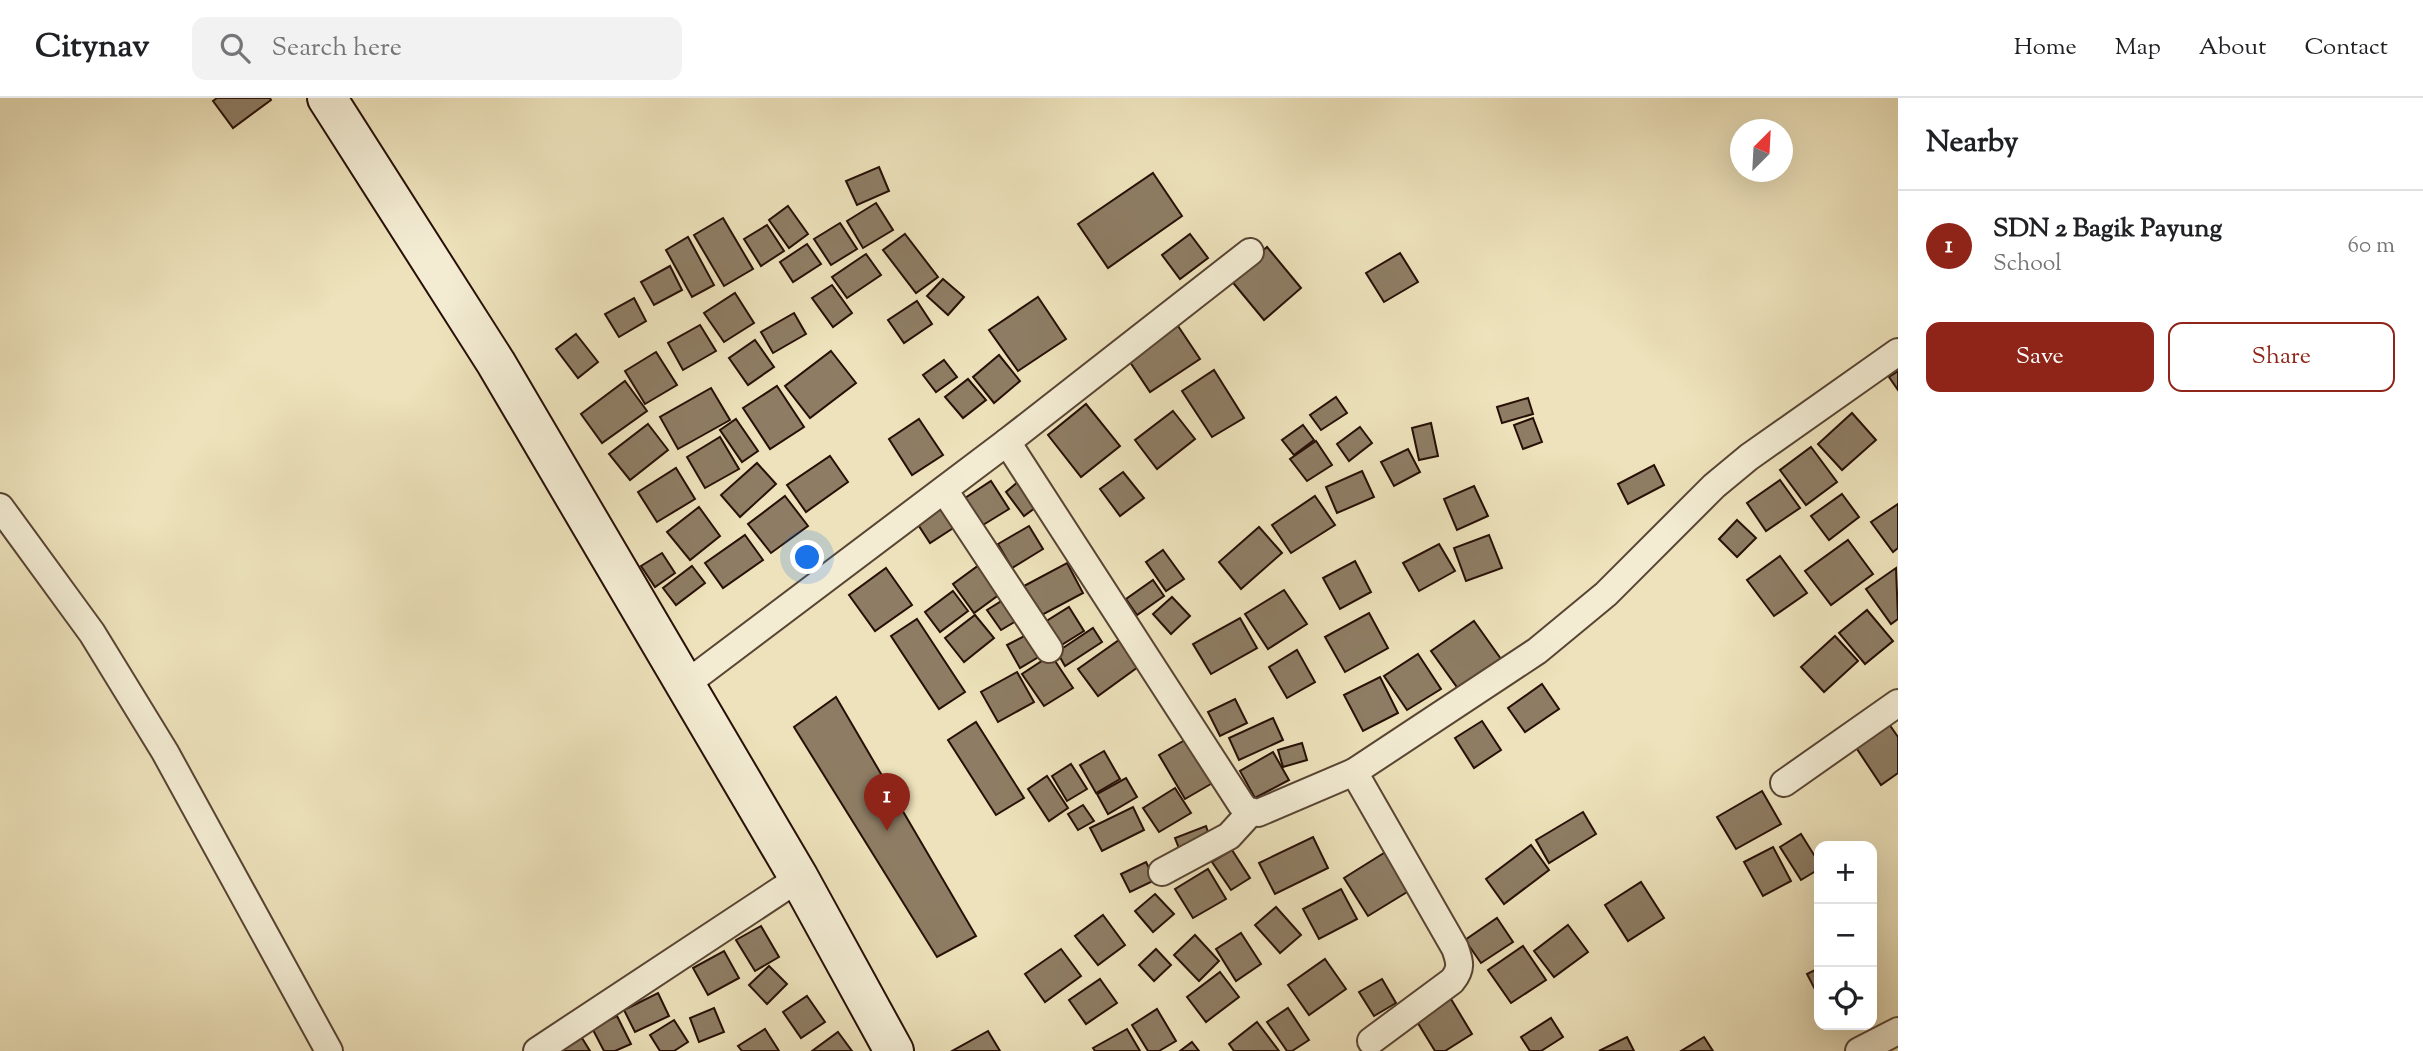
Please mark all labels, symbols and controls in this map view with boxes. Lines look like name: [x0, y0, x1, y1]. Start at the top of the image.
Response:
search box: [192, 17, 682, 80]
text: Citynav: [35, 24, 150, 72]
icon: search: [216, 29, 254, 67]
text: Search here: [272, 30, 402, 67]
text: Home: [2014, 31, 2077, 65]
text: Map: [2115, 31, 2161, 65]
text: About: [2199, 31, 2266, 65]
text: Contact: [2304, 31, 2388, 65]
north arrow: [1730, 119, 1793, 182]
text: Nearby: [1926, 122, 2018, 165]
text: SDN 2 Bagik Payung: [1993, 211, 2222, 248]
text: 1: [1945, 230, 1953, 263]
text: 60 m: [2347, 230, 2395, 263]
text: School: [1993, 248, 2062, 281]
button: Save: [1926, 322, 2154, 392]
button: Share: [2168, 322, 2395, 392]
your location: [790, 540, 824, 574]
pin: 1: [864, 773, 910, 831]
map controls: [1814, 841, 1877, 1030]
button: +: [1814, 841, 1877, 904]
button: −: [1814, 904, 1877, 967]
button: locate: [1814, 967, 1877, 1030]

